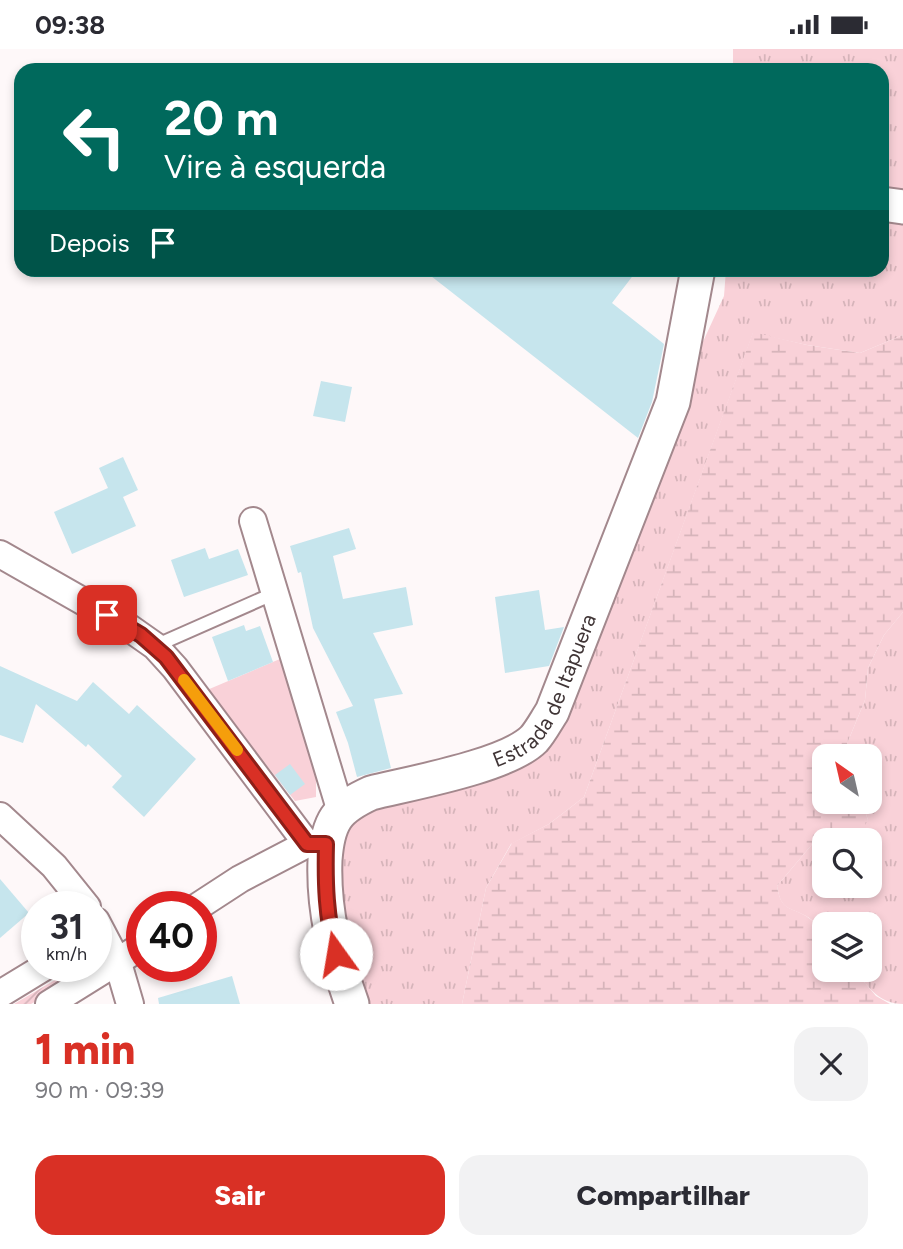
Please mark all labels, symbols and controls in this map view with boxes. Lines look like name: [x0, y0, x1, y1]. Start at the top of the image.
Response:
text: 09:38: [35, 9, 105, 41]
text: 20 m: [164, 88, 279, 147]
icon: left: [49, 91, 140, 182]
text: Vire à esquerda: [164, 148, 386, 186]
icon: arrive: [144, 224, 182, 262]
text: Depois: [49, 227, 130, 259]
pin: [77, 585, 137, 645]
icon: arrive: [88, 596, 126, 634]
street label: Estrada de Itapuera: [489, 610, 601, 772]
north arrow: [812, 744, 882, 814]
map controls: [812, 744, 882, 982]
button: search: [812, 828, 882, 898]
speed limit sign: 40: [126, 891, 217, 982]
text: 31: [49, 906, 84, 948]
button: layers: [812, 912, 882, 982]
position arrow: [299, 917, 373, 991]
text: km/h: [46, 943, 87, 965]
text: 1 min: [35, 1024, 135, 1075]
button: close: [794, 1027, 868, 1101]
text: 90 m · 09:39: [35, 1076, 164, 1104]
button: Sair: [35, 1155, 445, 1235]
button: Compartilhar: [459, 1155, 868, 1235]

